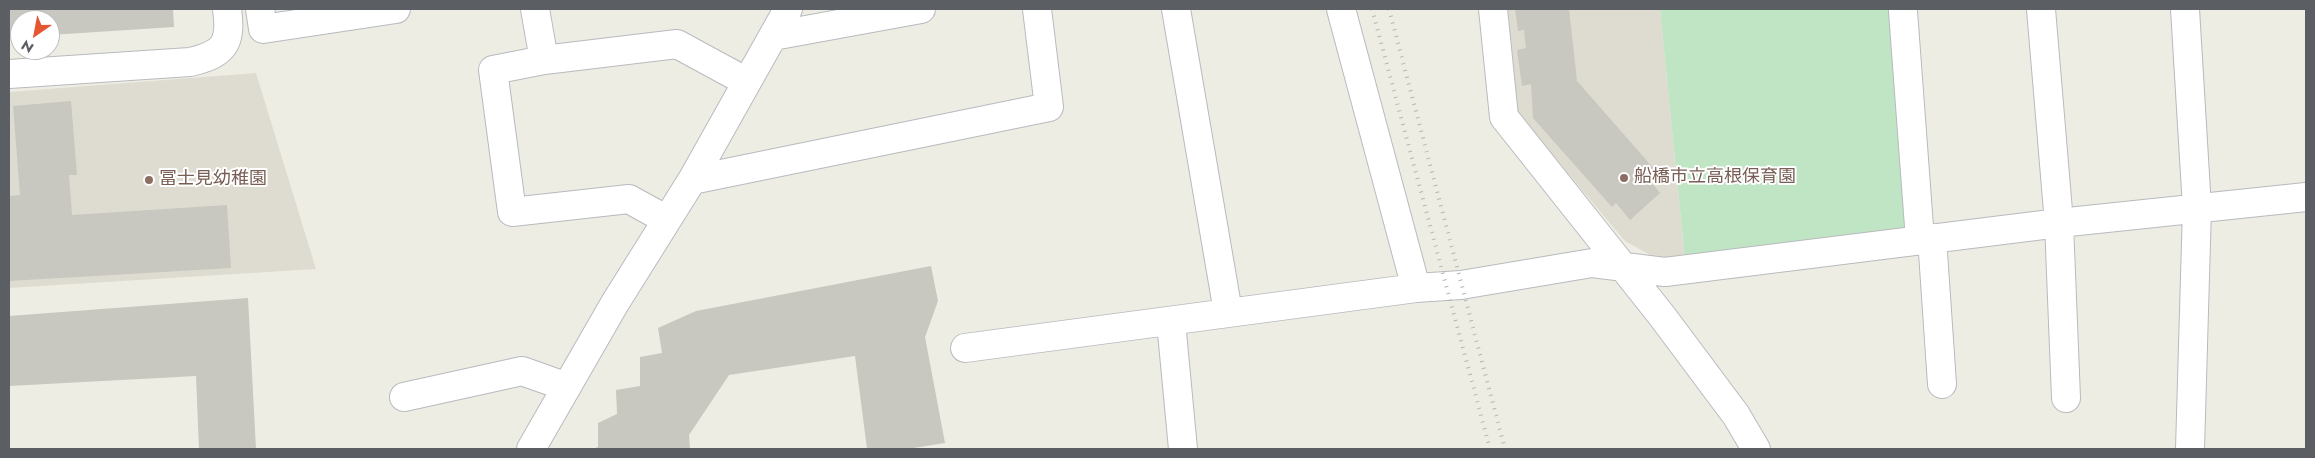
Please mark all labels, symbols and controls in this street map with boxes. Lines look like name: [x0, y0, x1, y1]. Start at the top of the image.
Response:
north arrow: [10, 10, 60, 60]
text: N: [17, 35, 37, 58]
place label: 船橋市立高根保育園: [1634, 167, 1796, 189]
place label: 冨士見幼稚園: [159, 169, 267, 191]
marker: 船橋市立高根保育園: [1618, 172, 1630, 184]
marker: 冨士見幼稚園: [143, 174, 155, 186]

